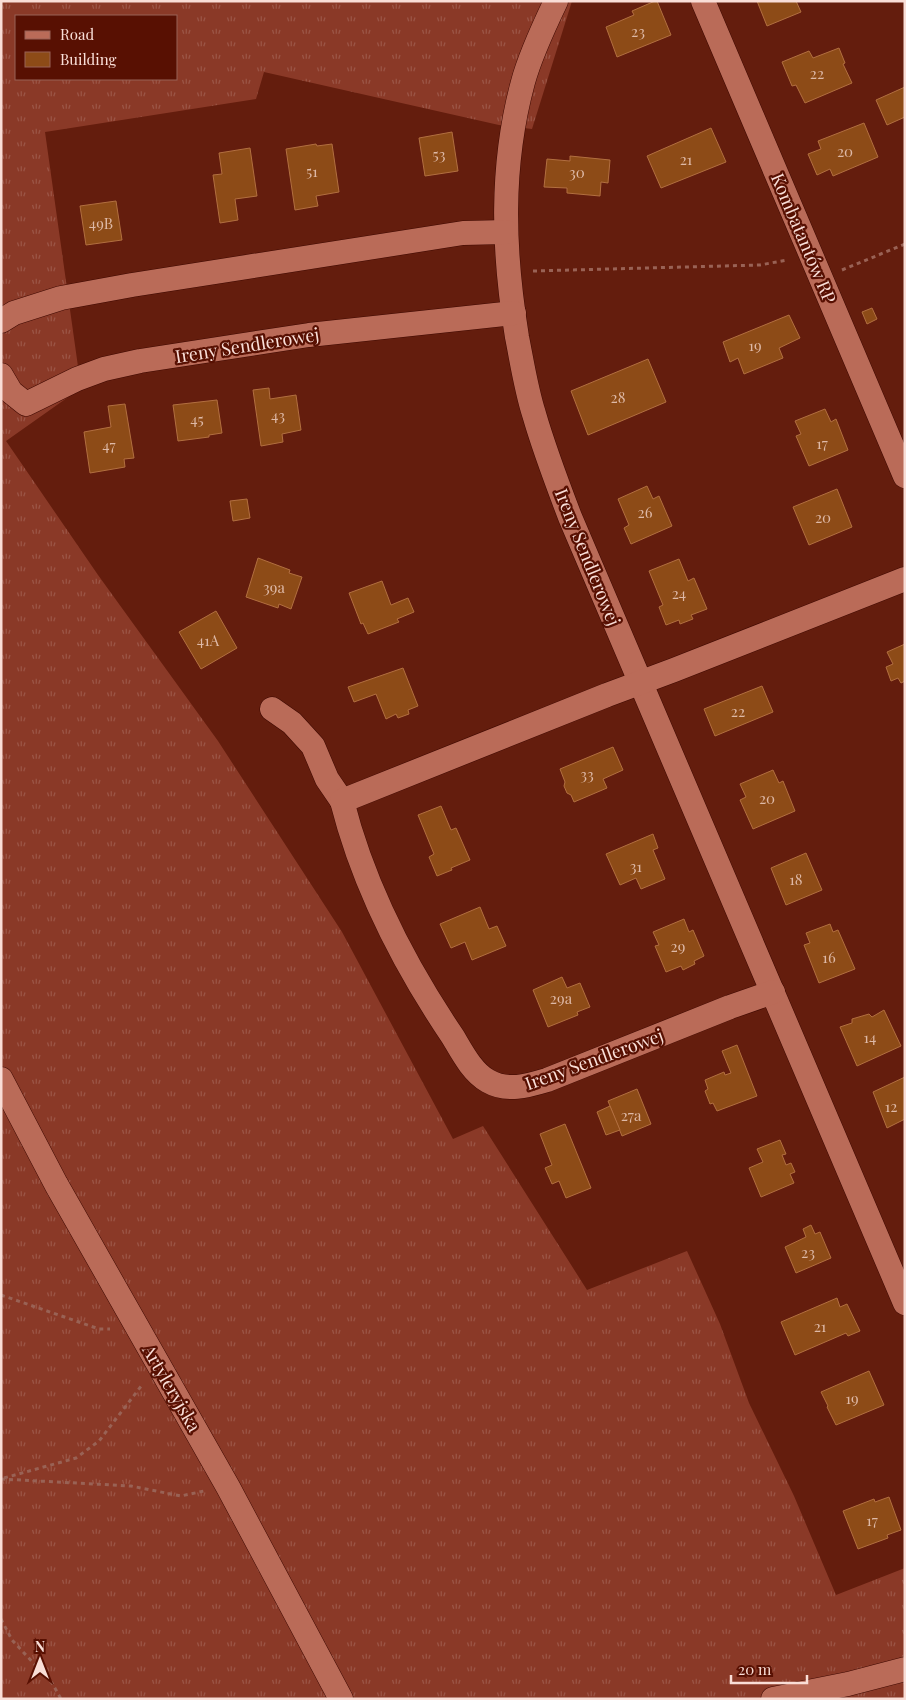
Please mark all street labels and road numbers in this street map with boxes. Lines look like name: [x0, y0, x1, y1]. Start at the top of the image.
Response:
street label: Kombatantów RP: [766, 169, 842, 307]
street label: Ireny Sendlerowej: [173, 322, 321, 368]
street label: Ireny Sendlerowej: [550, 485, 626, 629]
street label: Ireny Sendlerowej: [521, 1023, 667, 1095]
street label: Artyleryjska: [137, 1339, 207, 1436]

